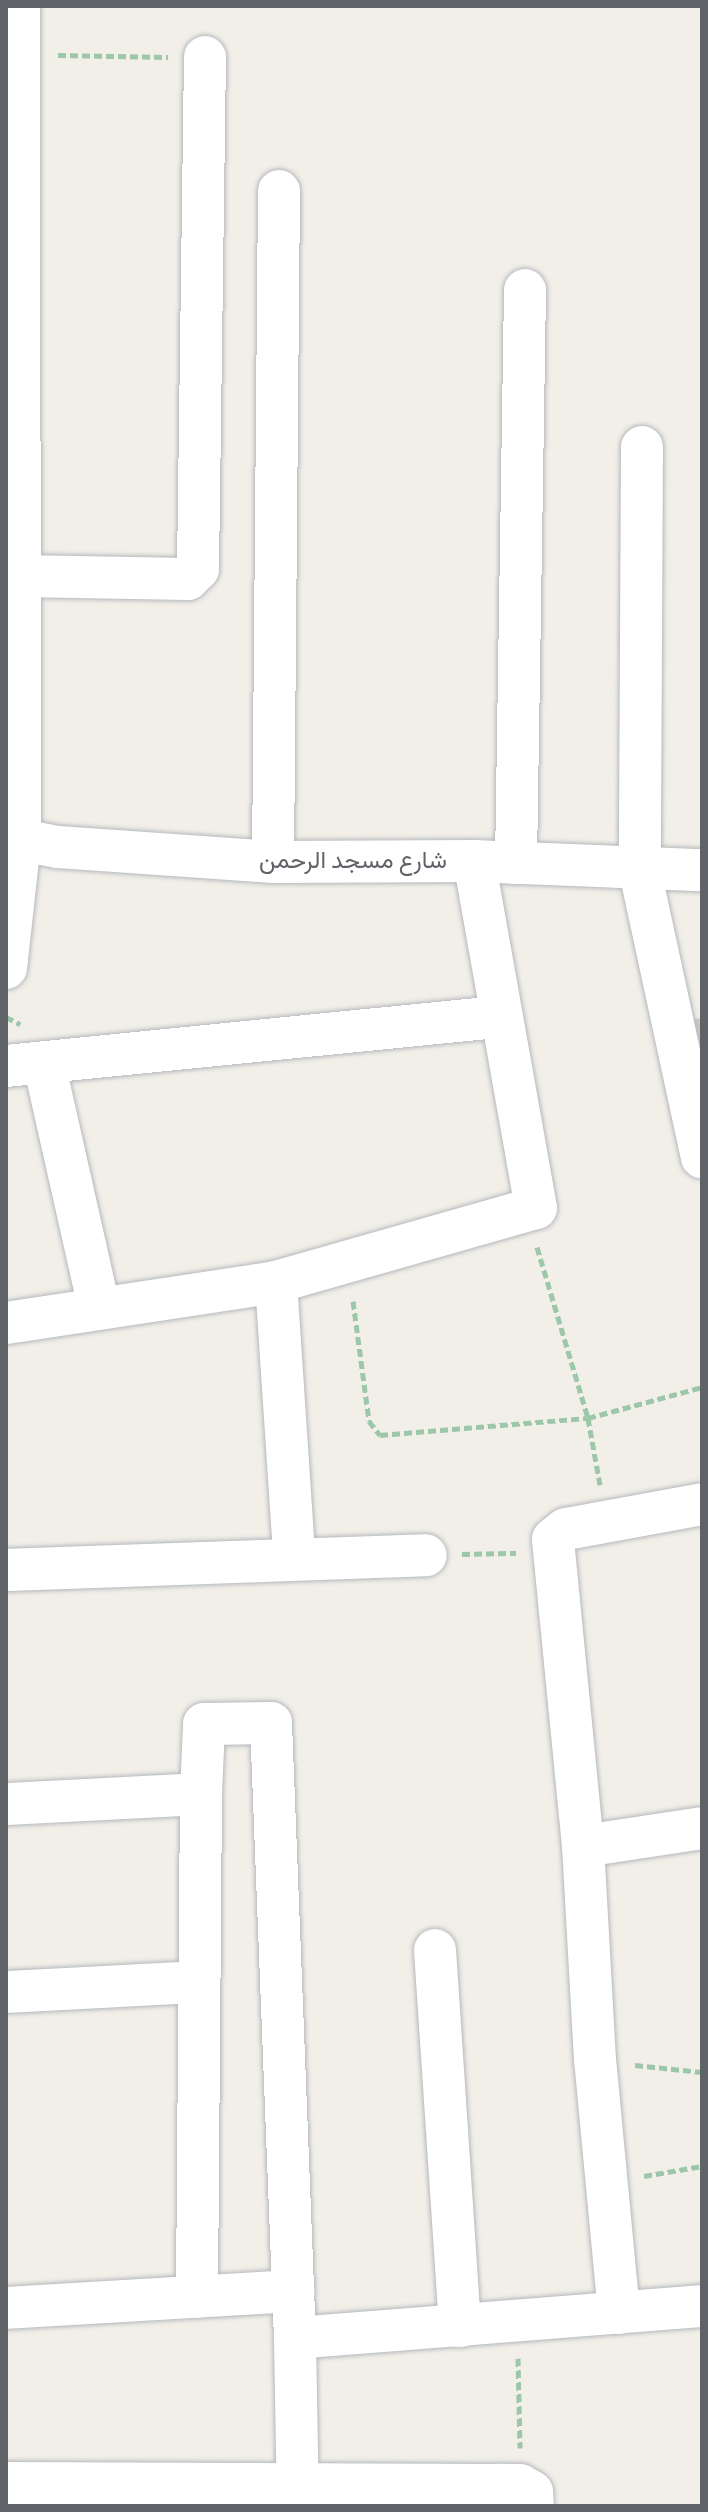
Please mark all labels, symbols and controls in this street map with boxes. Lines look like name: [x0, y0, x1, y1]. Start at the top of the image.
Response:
street label: شارع مسجد الرحمن: [259, 847, 447, 875]

